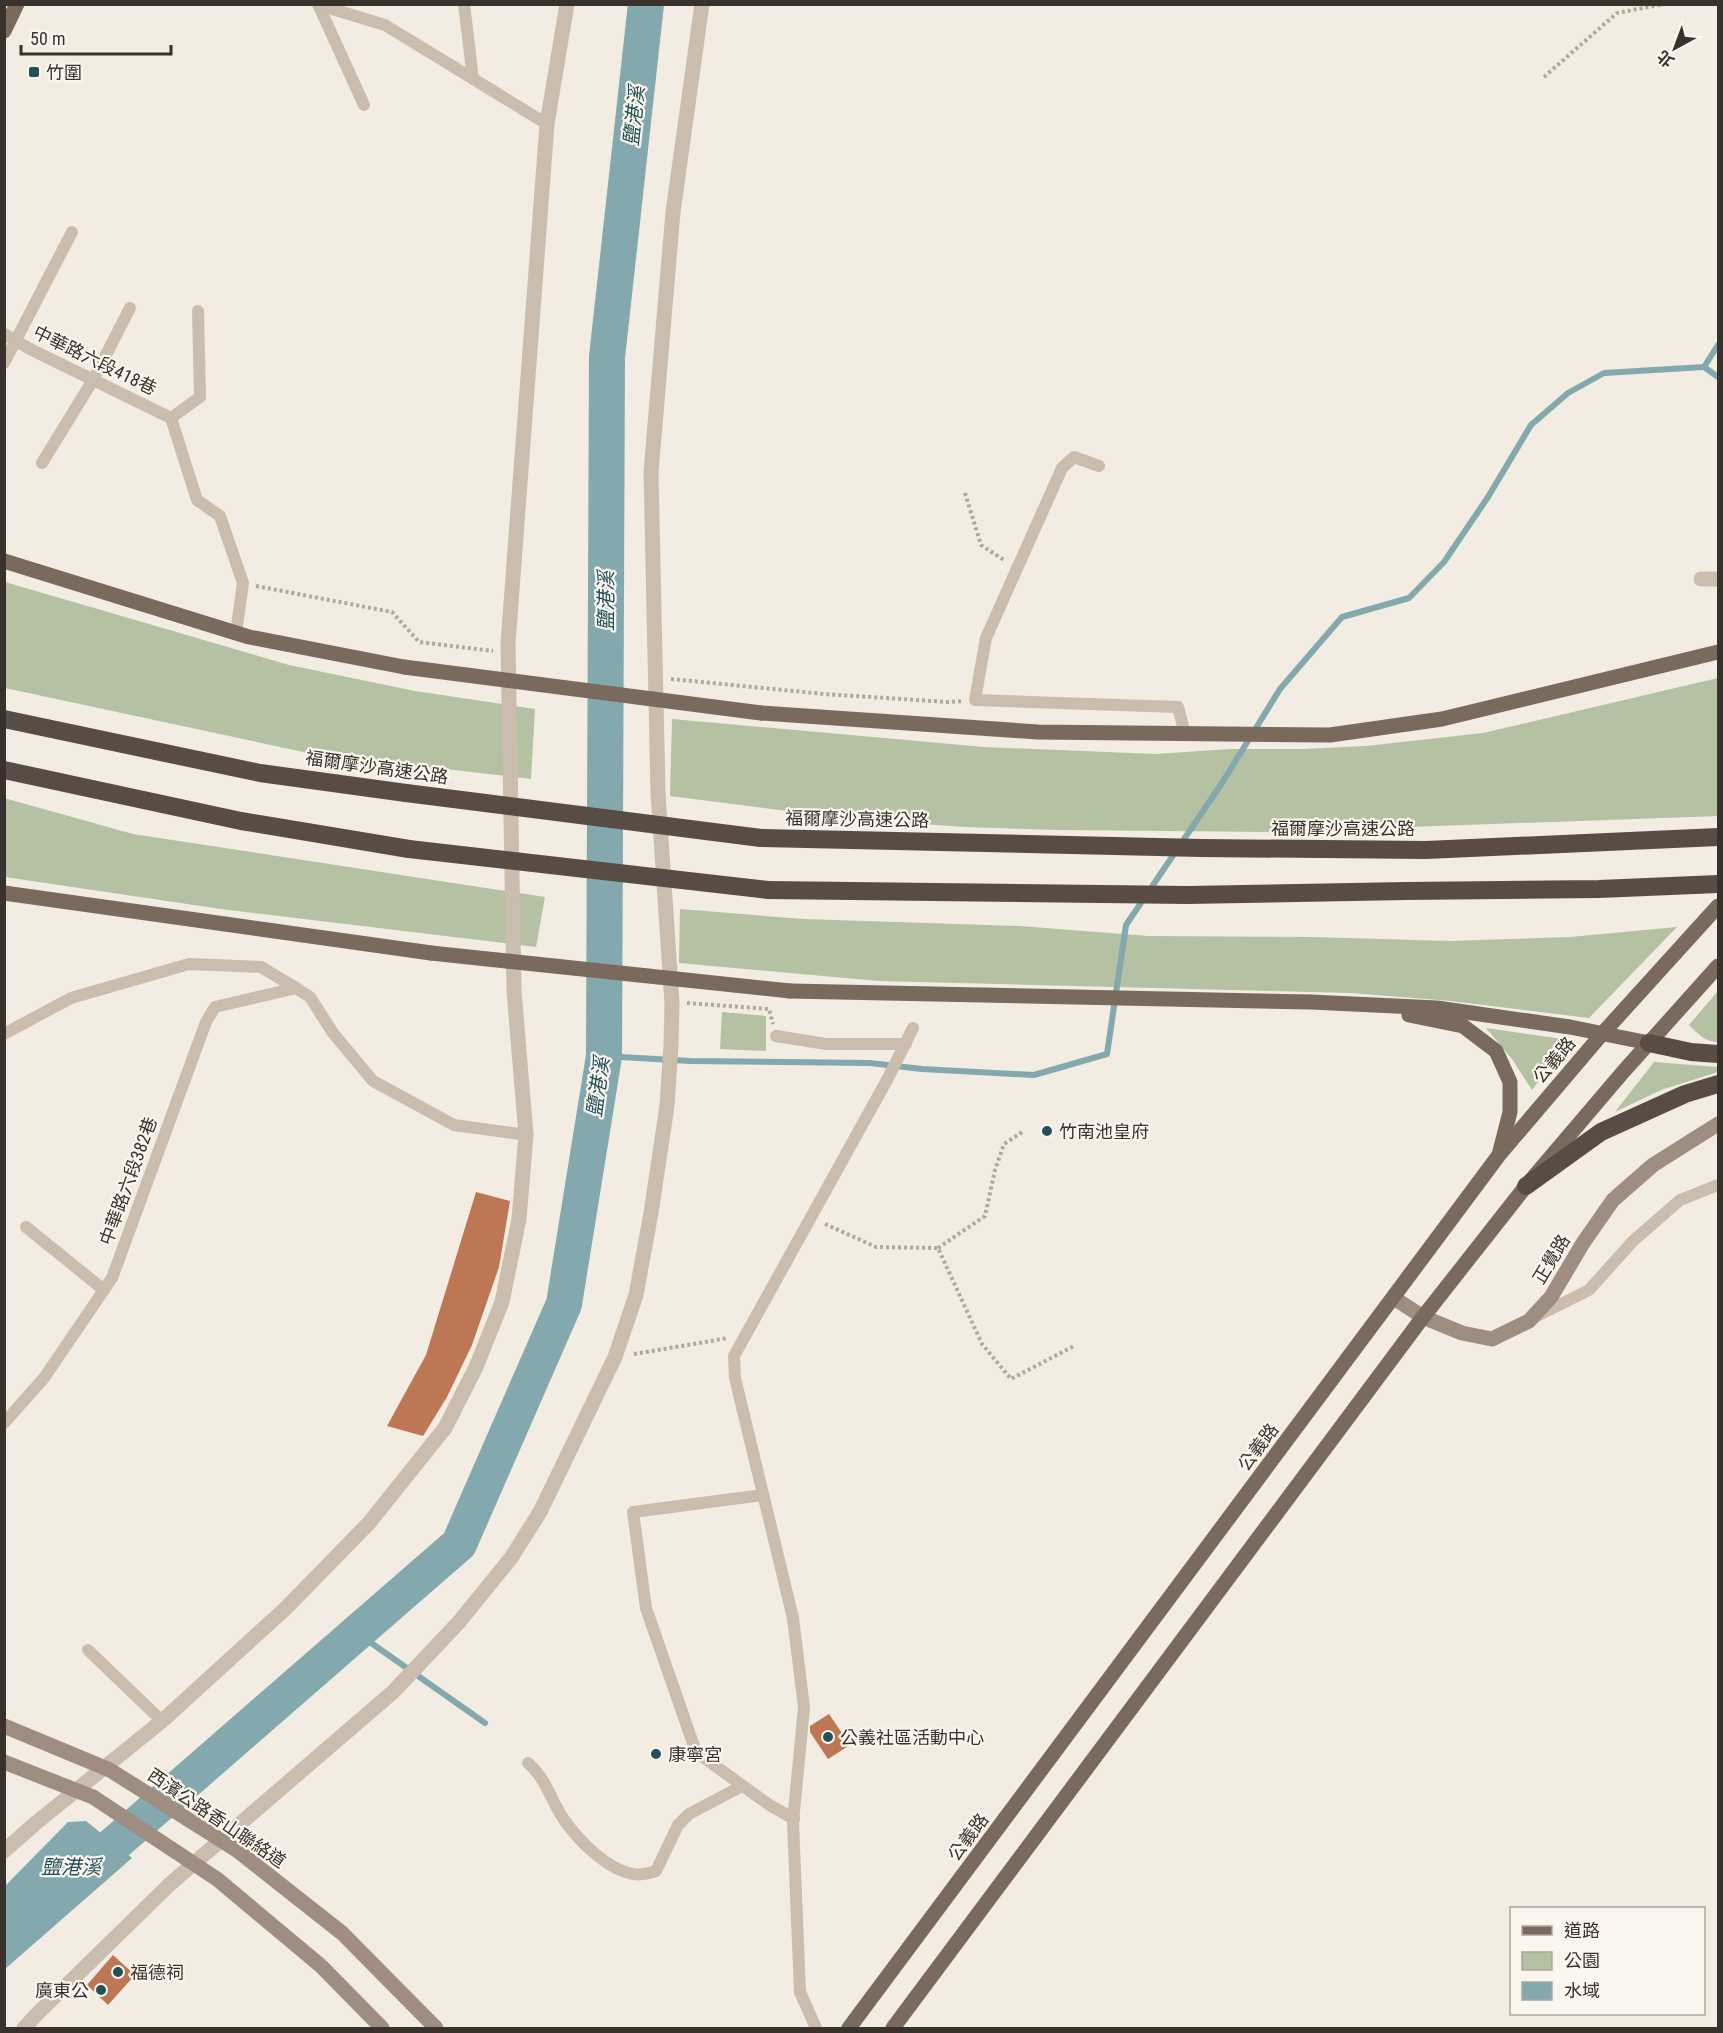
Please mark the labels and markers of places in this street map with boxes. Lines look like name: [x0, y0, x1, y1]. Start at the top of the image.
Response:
place label: 竹圍: [46, 62, 82, 83]
marker: 竹圍: [27, 65, 41, 79]
place label: 竹南池皇府: [1059, 1121, 1149, 1142]
marker: 竹南池皇府: [1040, 1124, 1054, 1138]
place label: 公義社區活動中心: [840, 1727, 984, 1748]
marker: 公義社區活動中心: [821, 1730, 835, 1744]
place label: 康寧宮: [668, 1744, 722, 1765]
marker: 康寧宮: [649, 1747, 663, 1761]
place label: 福德祠: [130, 1962, 184, 1983]
marker: 福德祠: [111, 1965, 125, 1979]
place label: 廣東公: [35, 1980, 89, 2001]
marker: 廣東公: [94, 1983, 108, 1997]

